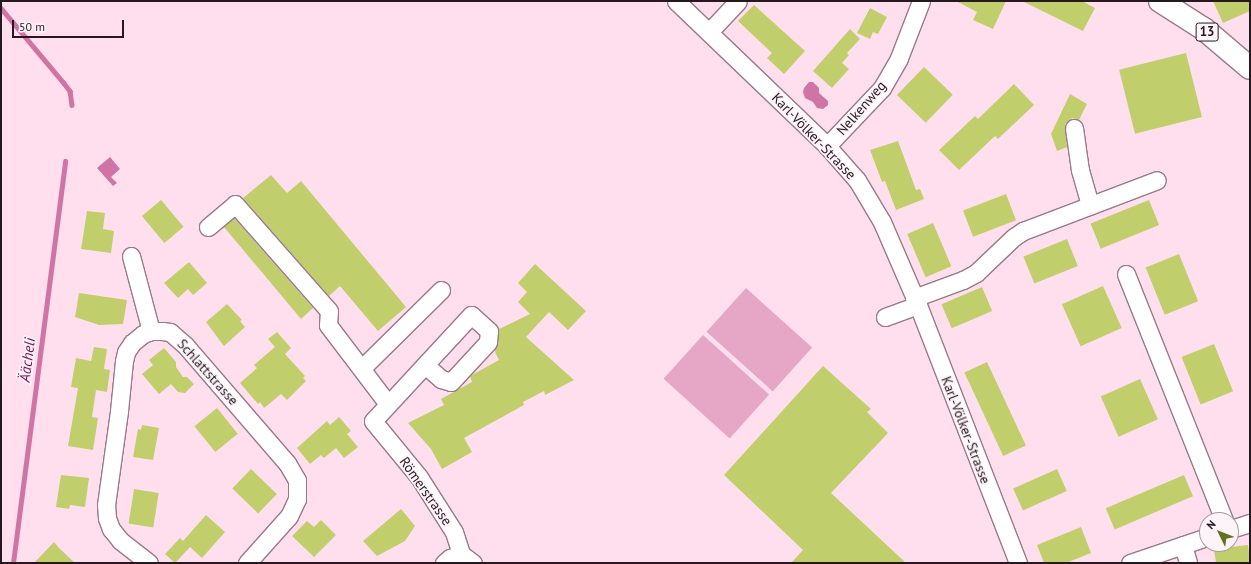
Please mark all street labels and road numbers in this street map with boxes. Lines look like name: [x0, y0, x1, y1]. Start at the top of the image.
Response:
road number: 13: [1195, 21, 1219, 43]
street label: Nelkenweg: [833, 77, 889, 139]
street label: Karl-Völker-Strasse: [768, 89, 860, 183]
street label: Schlattstrasse: [174, 335, 242, 409]
street label: Karl-Völker-Strasse: [938, 374, 994, 486]
street label: Römerstrasse: [396, 454, 456, 528]

